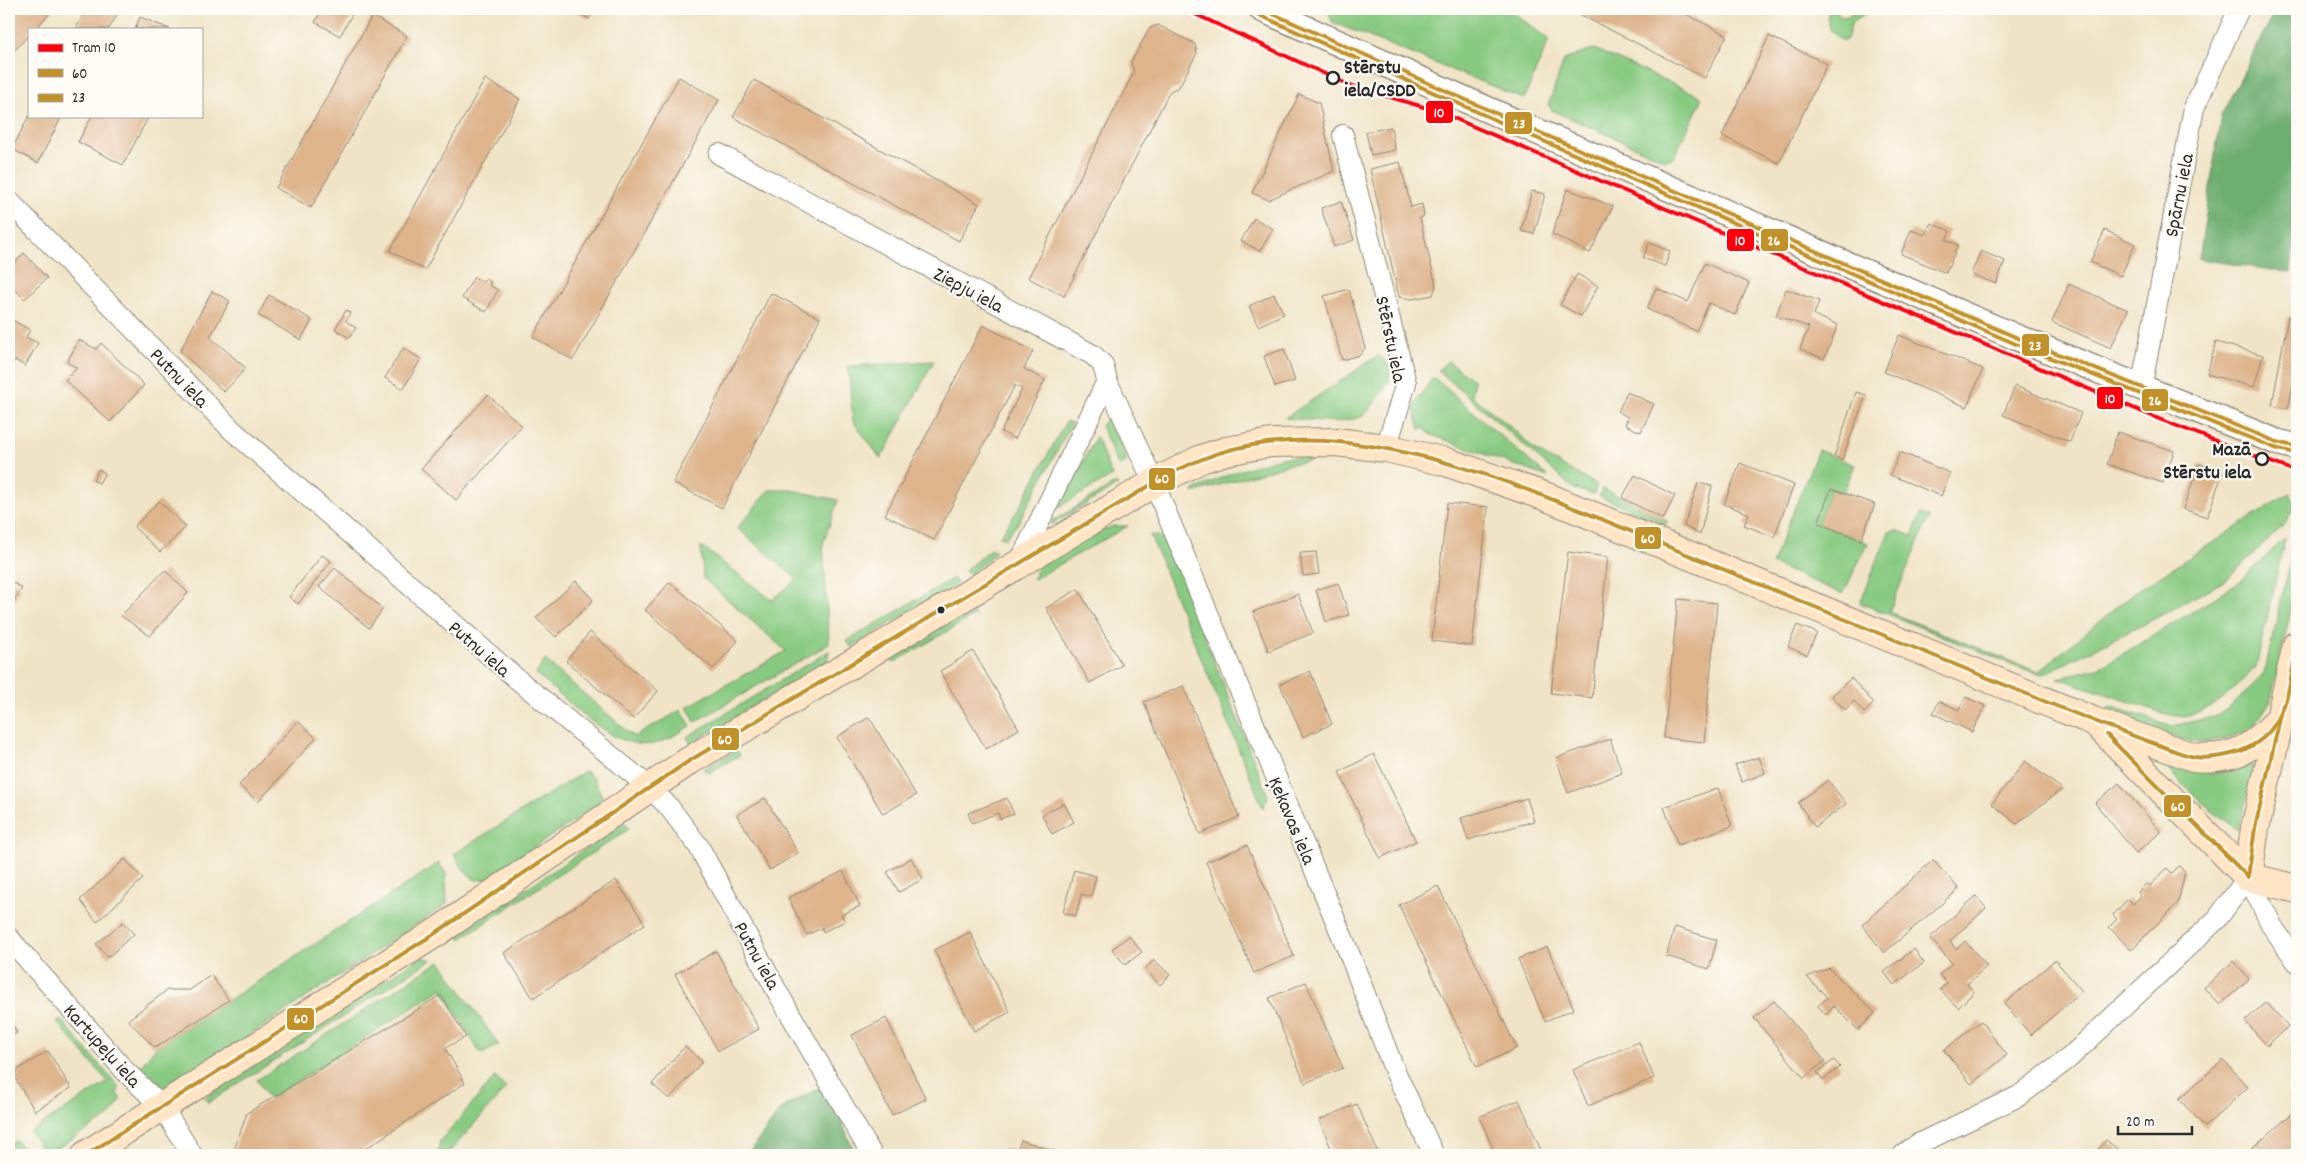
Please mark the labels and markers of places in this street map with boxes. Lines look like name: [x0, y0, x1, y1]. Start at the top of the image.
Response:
place label: Stērstu iela/CSDD: [1344, 55, 1416, 106]
marker: Stērstu iela/CSDD: [1326, 71, 1340, 85]
place label: Mazā Stērstu iela: [2163, 437, 2252, 488]
marker: Mazā Stērstu iela: [2255, 452, 2269, 466]
unlabelled marker: [936, 605, 946, 615]

